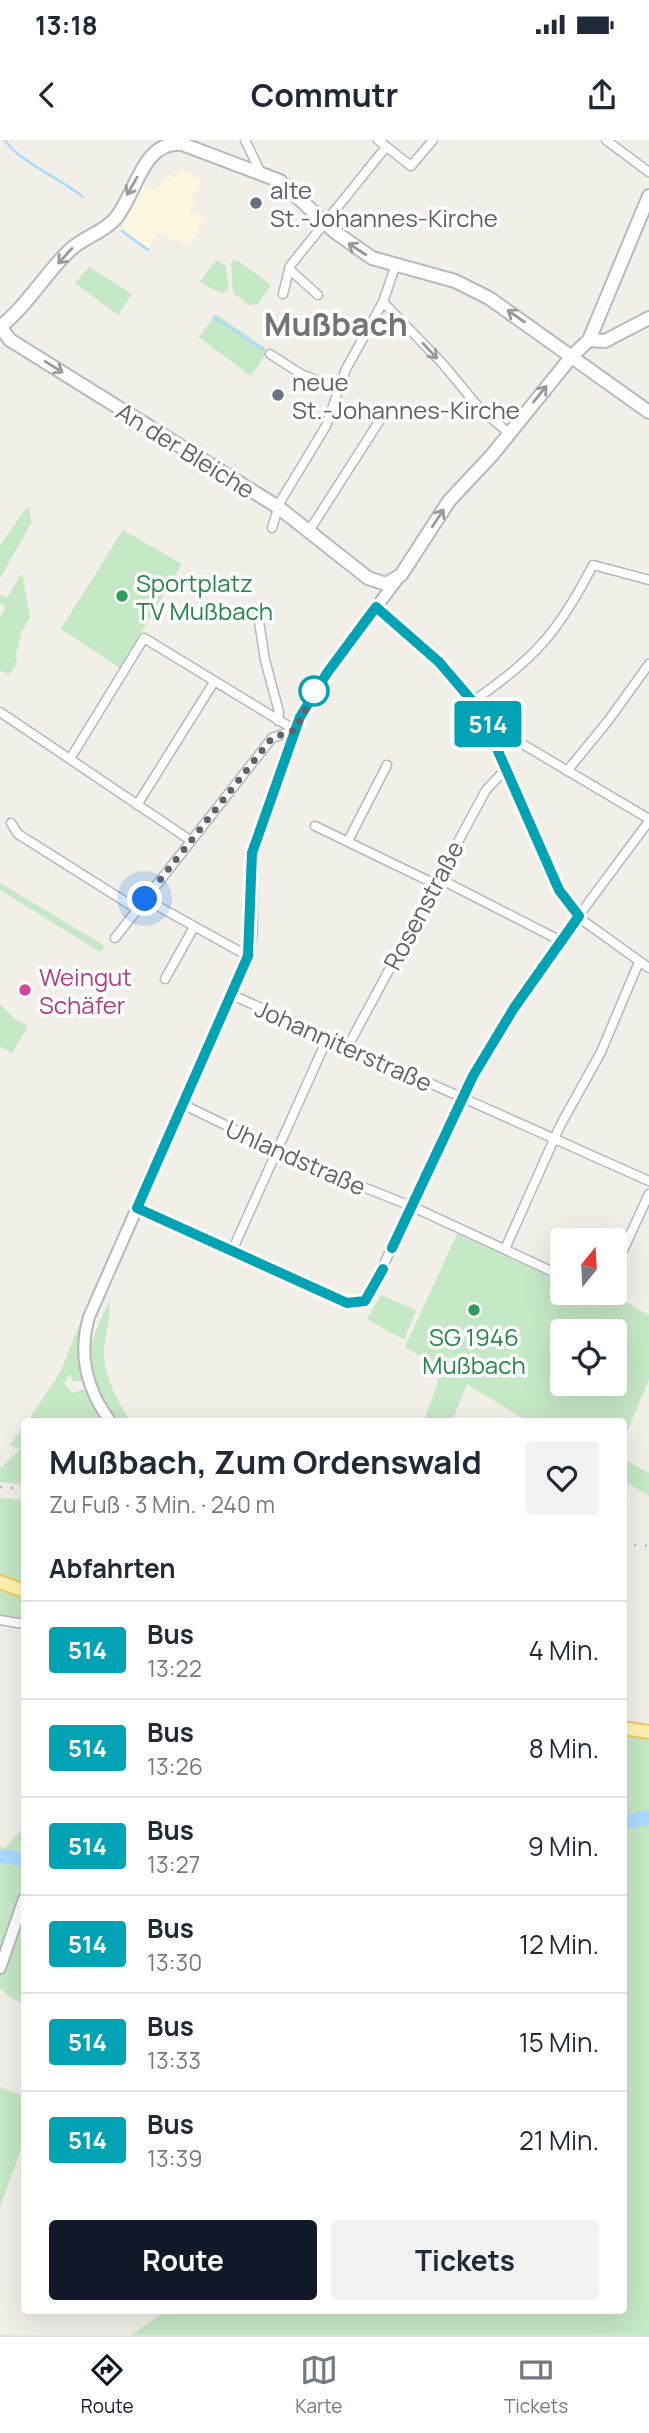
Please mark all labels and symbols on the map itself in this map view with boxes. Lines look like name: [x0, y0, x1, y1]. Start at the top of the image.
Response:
place label: alte St.-Johannes-Kirche: [270, 173, 498, 234]
one-way arrow: [125, 176, 139, 196]
marker: alte St.-Johannes-Kirche: [248, 195, 264, 211]
one-way arrow: [348, 242, 368, 256]
one-way arrow: [56, 247, 73, 264]
district label: Mußbach: [264, 302, 408, 346]
one-way arrow: [507, 309, 526, 323]
one-way arrow: [422, 342, 439, 359]
one-way arrow: [44, 360, 63, 375]
place label: neue St.-Johannes-Kirche: [292, 365, 520, 426]
one-way arrow: [532, 386, 548, 404]
marker: neue St.-Johannes-Kirche: [270, 387, 286, 403]
street label: An der Bleiche: [110, 394, 262, 506]
one-way arrow: [431, 509, 445, 528]
place label: Sportplatz TV Mußbach: [136, 566, 273, 627]
marker: Sportplatz TV Mußbach: [114, 588, 130, 604]
unlabelled marker: [299, 676, 329, 706]
line badge: 514: [448, 701, 528, 747]
street label: Rosenstraße: [375, 835, 471, 975]
your location: [127, 881, 162, 916]
place label: Weingut Schäfer: [39, 960, 132, 1021]
marker: Weingut Schäfer: [17, 982, 33, 998]
street label: Johanniterstraße: [250, 991, 438, 1099]
street label: Uhlandstraße: [221, 1111, 371, 1203]
north arrow: [550, 1228, 626, 1306]
marker: SG 1946 Mußbach: [466, 1302, 482, 1318]
place label: SG 1946 Mußbach: [422, 1320, 526, 1381]

